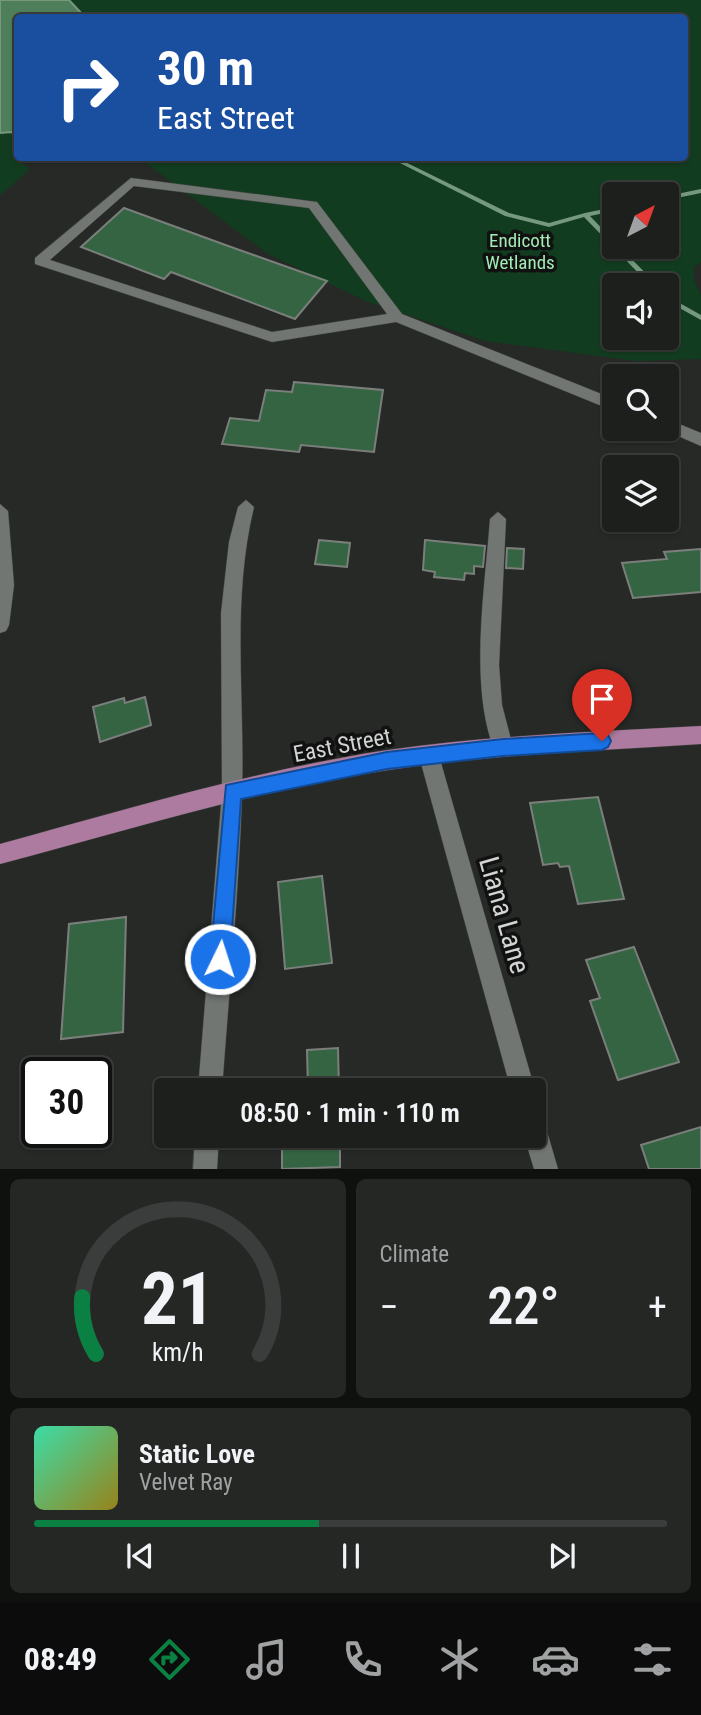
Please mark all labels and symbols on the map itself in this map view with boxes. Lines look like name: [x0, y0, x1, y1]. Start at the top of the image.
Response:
north arrow: [602, 182, 679, 259]
park label: Endicott Wetlands: [485, 229, 555, 274]
pin: [572, 669, 632, 741]
street label: East Street: [291, 723, 393, 768]
street label: Liana Lane: [472, 853, 537, 977]
position arrow: [183, 922, 257, 996]
speed limit sign: 30: [21, 1057, 112, 1148]

